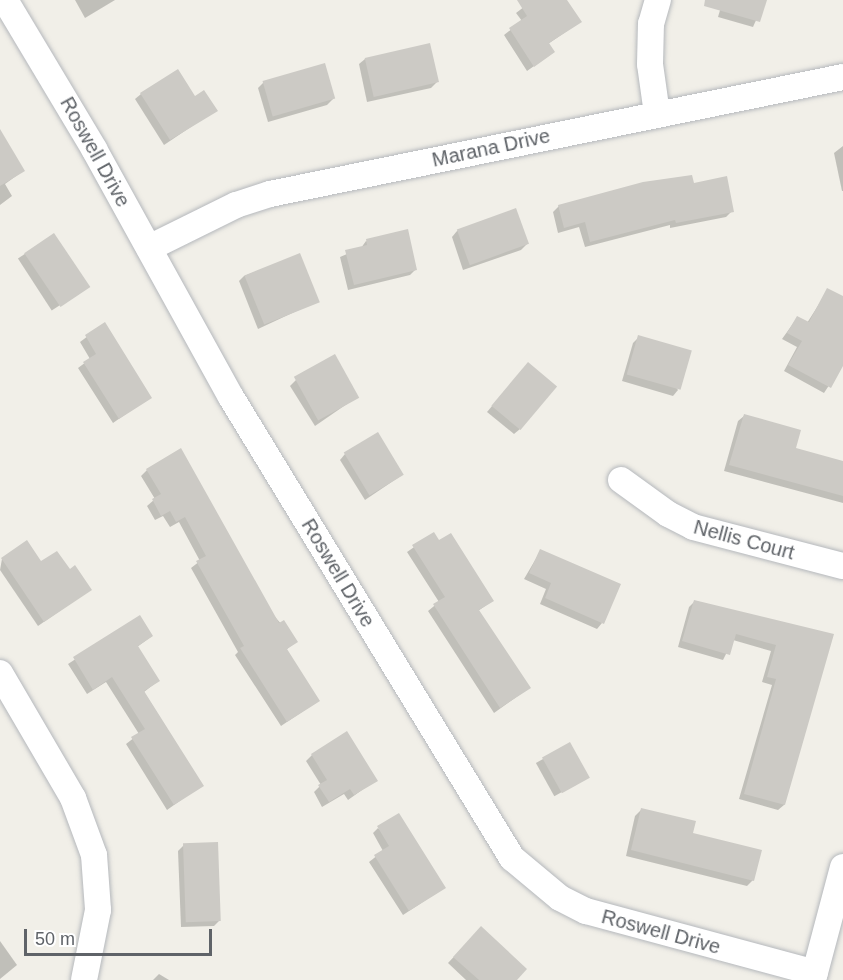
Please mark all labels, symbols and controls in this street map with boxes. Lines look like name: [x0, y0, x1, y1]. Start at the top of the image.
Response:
street label: Roswell Drive: [55, 93, 135, 211]
street label: Marana Drive: [430, 124, 552, 172]
street label: Roswell Drive: [296, 514, 380, 632]
street label: Nellis Court: [691, 515, 797, 565]
street label: Roswell Drive: [599, 905, 723, 959]
scale bar: [27, 917, 214, 955]
text: 50 m: [35, 929, 75, 949]

